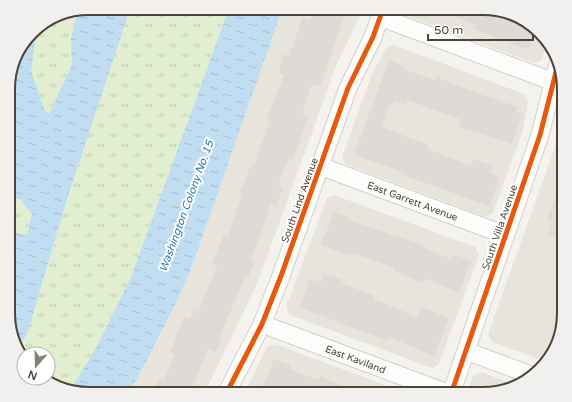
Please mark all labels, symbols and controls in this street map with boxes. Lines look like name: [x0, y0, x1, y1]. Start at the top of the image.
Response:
scale bar: [428, 16, 533, 42]
text: 50 m: [434, 23, 463, 37]
water label: Washington Colony No. 15: [157, 137, 217, 274]
street label: South Lind Avenue: [279, 156, 321, 245]
street label: East Garrett Avenue: [365, 179, 460, 224]
street label: South Villa Avenue: [480, 183, 520, 271]
street label: East Kaviland: [323, 343, 387, 377]
north arrow: [16, 346, 56, 386]
text: N: [26, 367, 39, 383]

